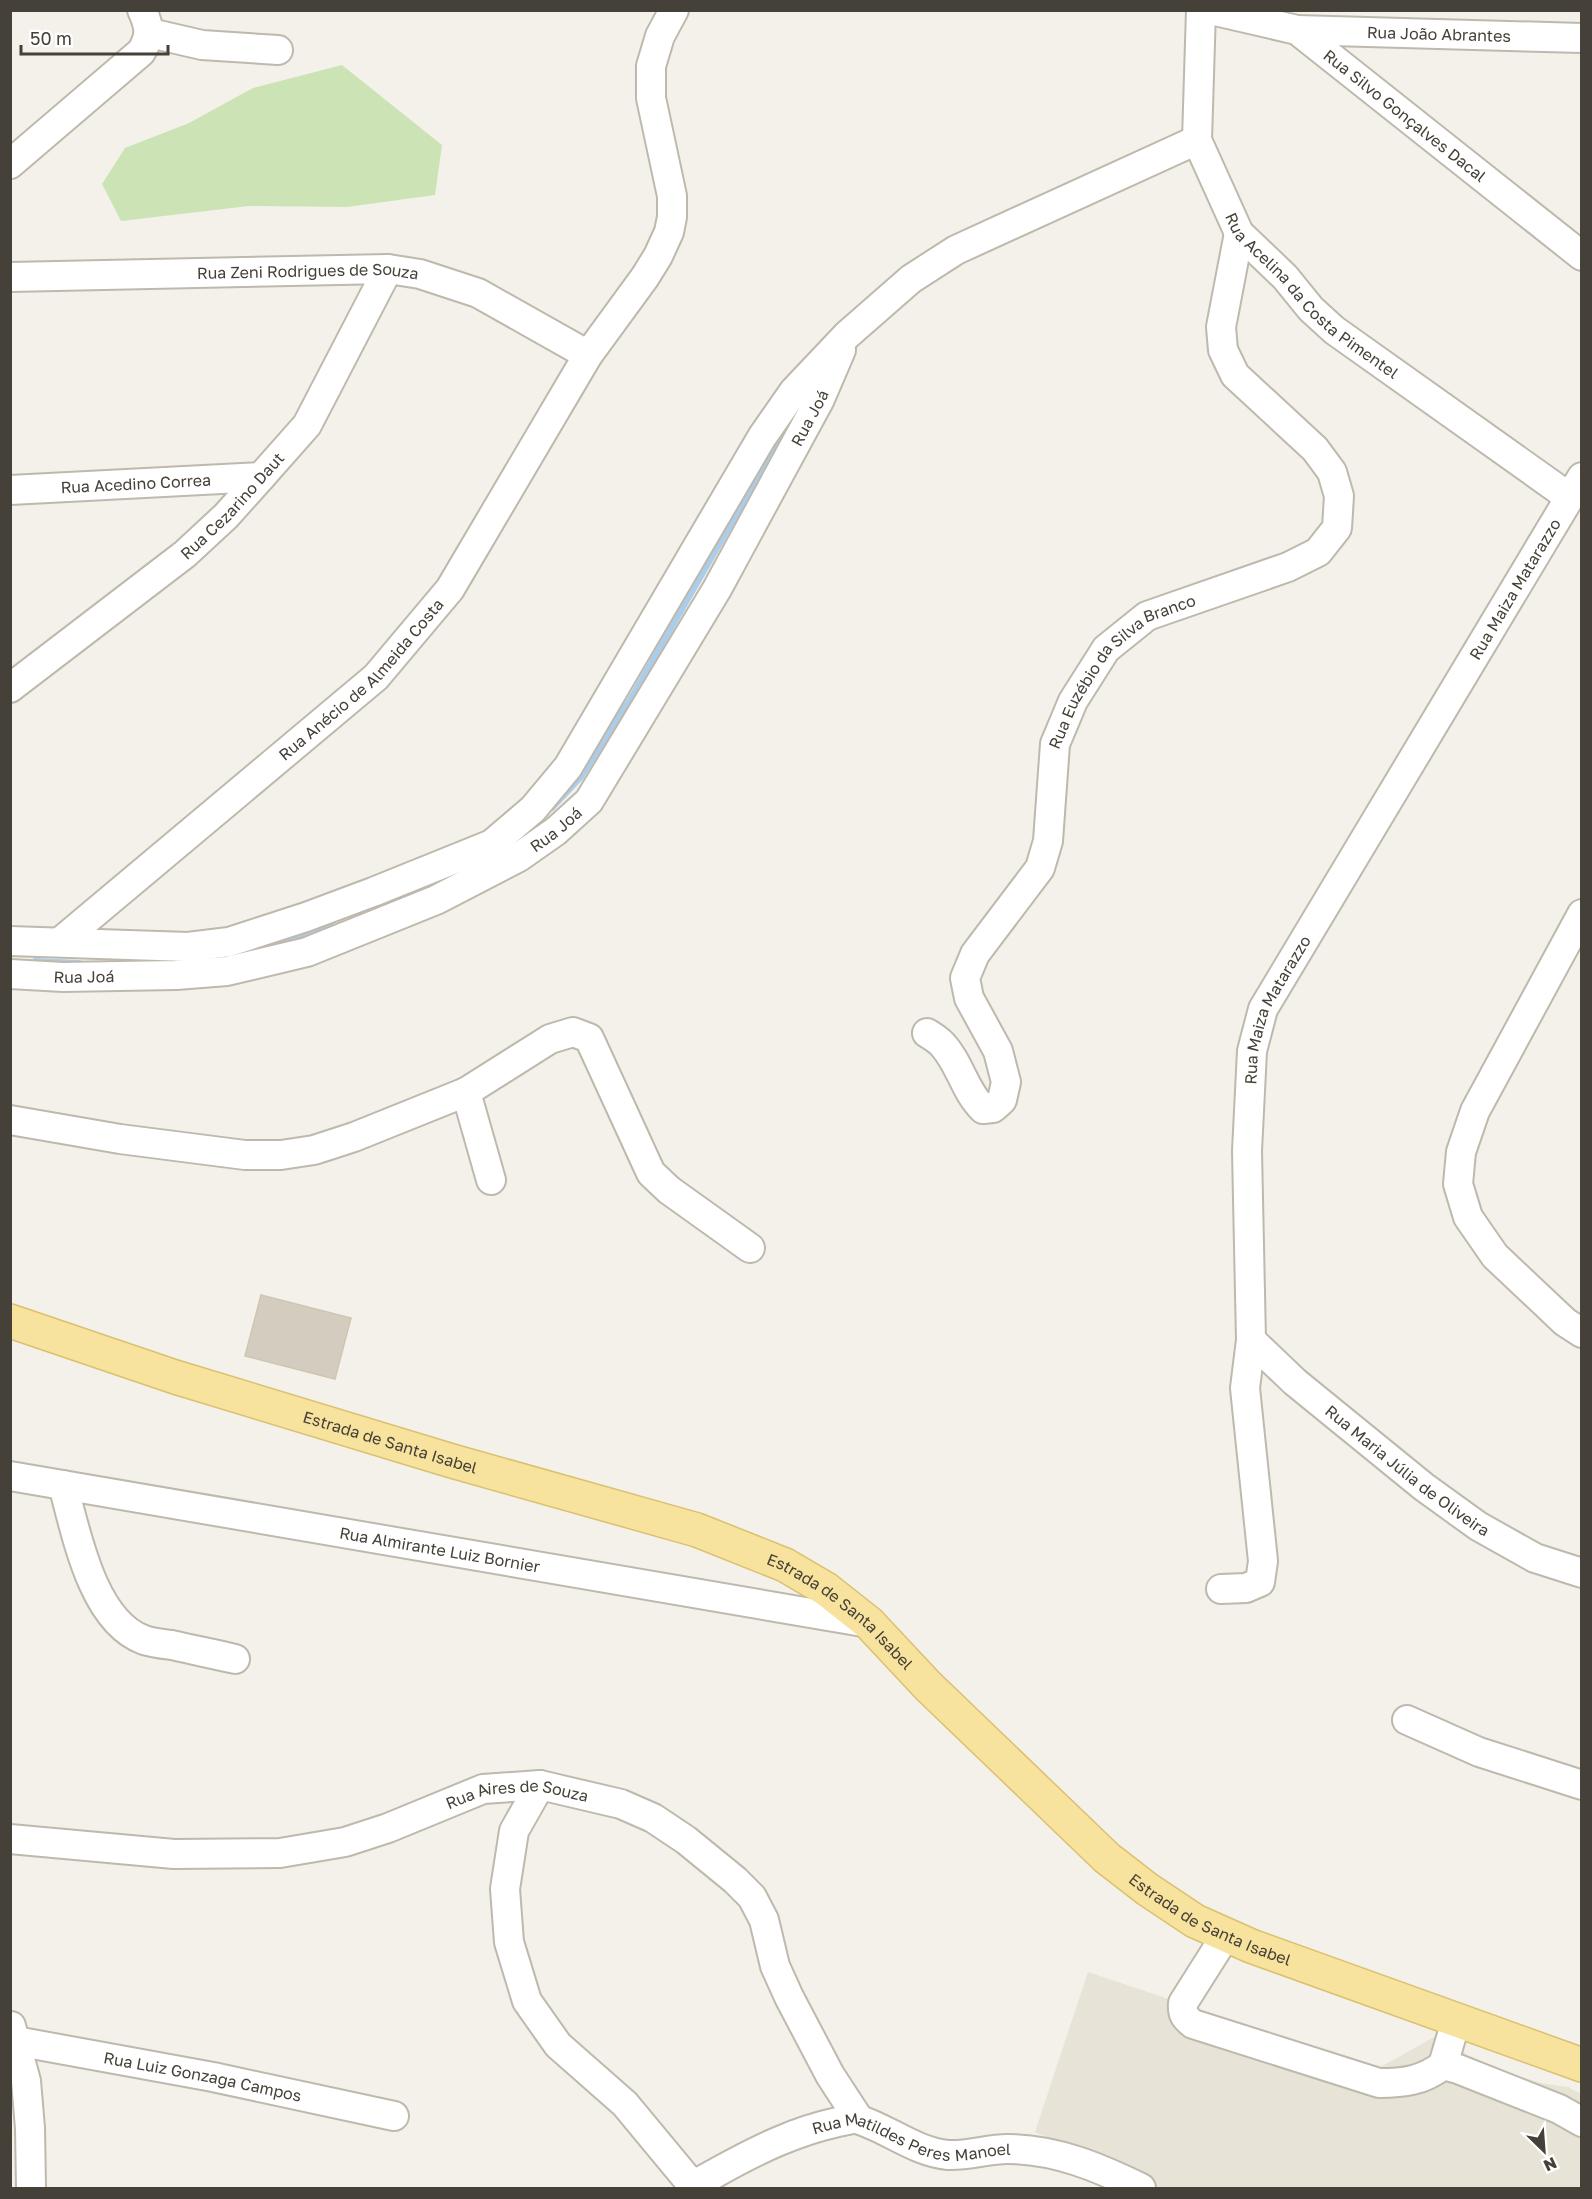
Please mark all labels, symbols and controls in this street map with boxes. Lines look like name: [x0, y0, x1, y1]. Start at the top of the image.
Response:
scale bar: [21, 18, 168, 56]
street label: Rua João Abrantes: [1367, 22, 1511, 46]
text: 50 m: [30, 27, 72, 49]
street label: Rua Silvo Gonçalves Dacal: [1320, 45, 1490, 186]
street label: Rua Acelina da Costa Pimentel: [1221, 210, 1403, 383]
street label: Rua Zeni Rodrigues de Souza: [197, 259, 420, 284]
street label: Rua Joá: [786, 387, 833, 450]
street label: Rua Cezarino Daut: [176, 448, 288, 563]
street label: Rua Acedino Correa: [60, 470, 212, 497]
street label: Rua Maiza Matarazzo: [1465, 515, 1565, 663]
street label: Rua Euzébio da Silva Branco: [1044, 590, 1198, 752]
street label: Rua Anécio de Almeida Costa: [274, 594, 448, 764]
street label: Rua Joá: [526, 803, 586, 856]
street label: Rua Maiza Matarazzo: [1240, 932, 1315, 1085]
street label: Rua Joá: [53, 966, 115, 987]
street label: Rua Maria Júlia de Oliveira: [1321, 1401, 1493, 1540]
street label: Estrada de Santa Isabel: [301, 1406, 480, 1478]
street label: Rua Almirante Luiz Bornier: [338, 1523, 542, 1577]
street label: Estrada de Santa Isabel: [764, 1549, 918, 1674]
street label: Rua Aires de Souza: [443, 1775, 590, 1813]
street label: Estrada de Santa Isabel: [1125, 1869, 1294, 1970]
street label: Rua Luiz Gonzaga Campos: [102, 2047, 303, 2106]
street label: Rua Matildes Peres Manoel: [810, 2108, 1011, 2165]
north arrow: [1514, 2121, 1574, 2181]
text: N: [1541, 2153, 1560, 2176]

